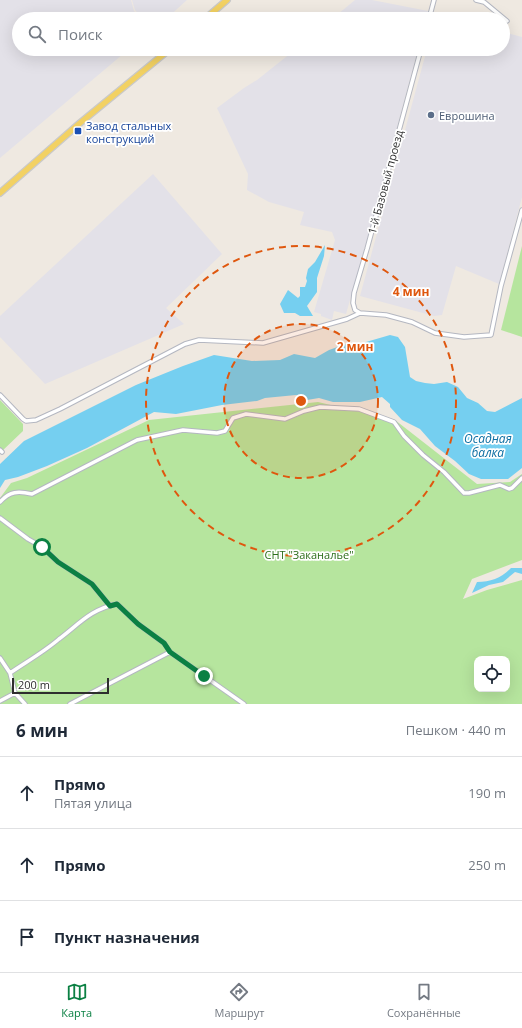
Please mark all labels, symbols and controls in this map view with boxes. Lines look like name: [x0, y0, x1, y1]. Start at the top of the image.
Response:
search box: [12, 12, 510, 56]
icon: search: [26, 23, 48, 45]
text: Поиск: [58, 24, 102, 44]
place label: Еврошина: [439, 108, 495, 123]
marker: Еврошина: [426, 110, 436, 120]
place label: Завод стальных конструкций: [86, 118, 171, 146]
marker: Завод стальных конструкций: [73, 126, 83, 136]
street label: 1-й Базовый проезд: [364, 128, 406, 236]
text: 4 мин: [393, 283, 429, 300]
text: 2 мин: [337, 338, 373, 355]
centre of rings: [294, 394, 308, 408]
water label: Осадная балка: [464, 430, 512, 461]
route start: [33, 538, 51, 556]
park label: СНТ "Заканалье": [264, 547, 354, 562]
map controls: [474, 656, 510, 692]
button: locate: [474, 656, 510, 692]
route end: [195, 667, 213, 685]
scale bar: [12, 676, 109, 695]
text: 200 m: [18, 677, 50, 692]
text: 6 мин: [16, 719, 68, 742]
text: Пешком · 440 m: [406, 721, 506, 739]
text: Прямо: [54, 774, 106, 794]
icon: ahead: [16, 782, 38, 804]
text: 190 m: [468, 784, 506, 802]
text: Пятая улица: [54, 794, 132, 812]
icon: ahead: [16, 854, 38, 876]
text: Прямо: [54, 855, 106, 875]
text: 250 m: [468, 856, 506, 874]
icon: arrive: [16, 926, 38, 948]
text: Пункт назначения: [54, 927, 200, 947]
tab: Карта: [61, 981, 92, 1020]
tab: Маршрут: [215, 981, 264, 1020]
tab: Сохранённые: [387, 981, 461, 1020]

